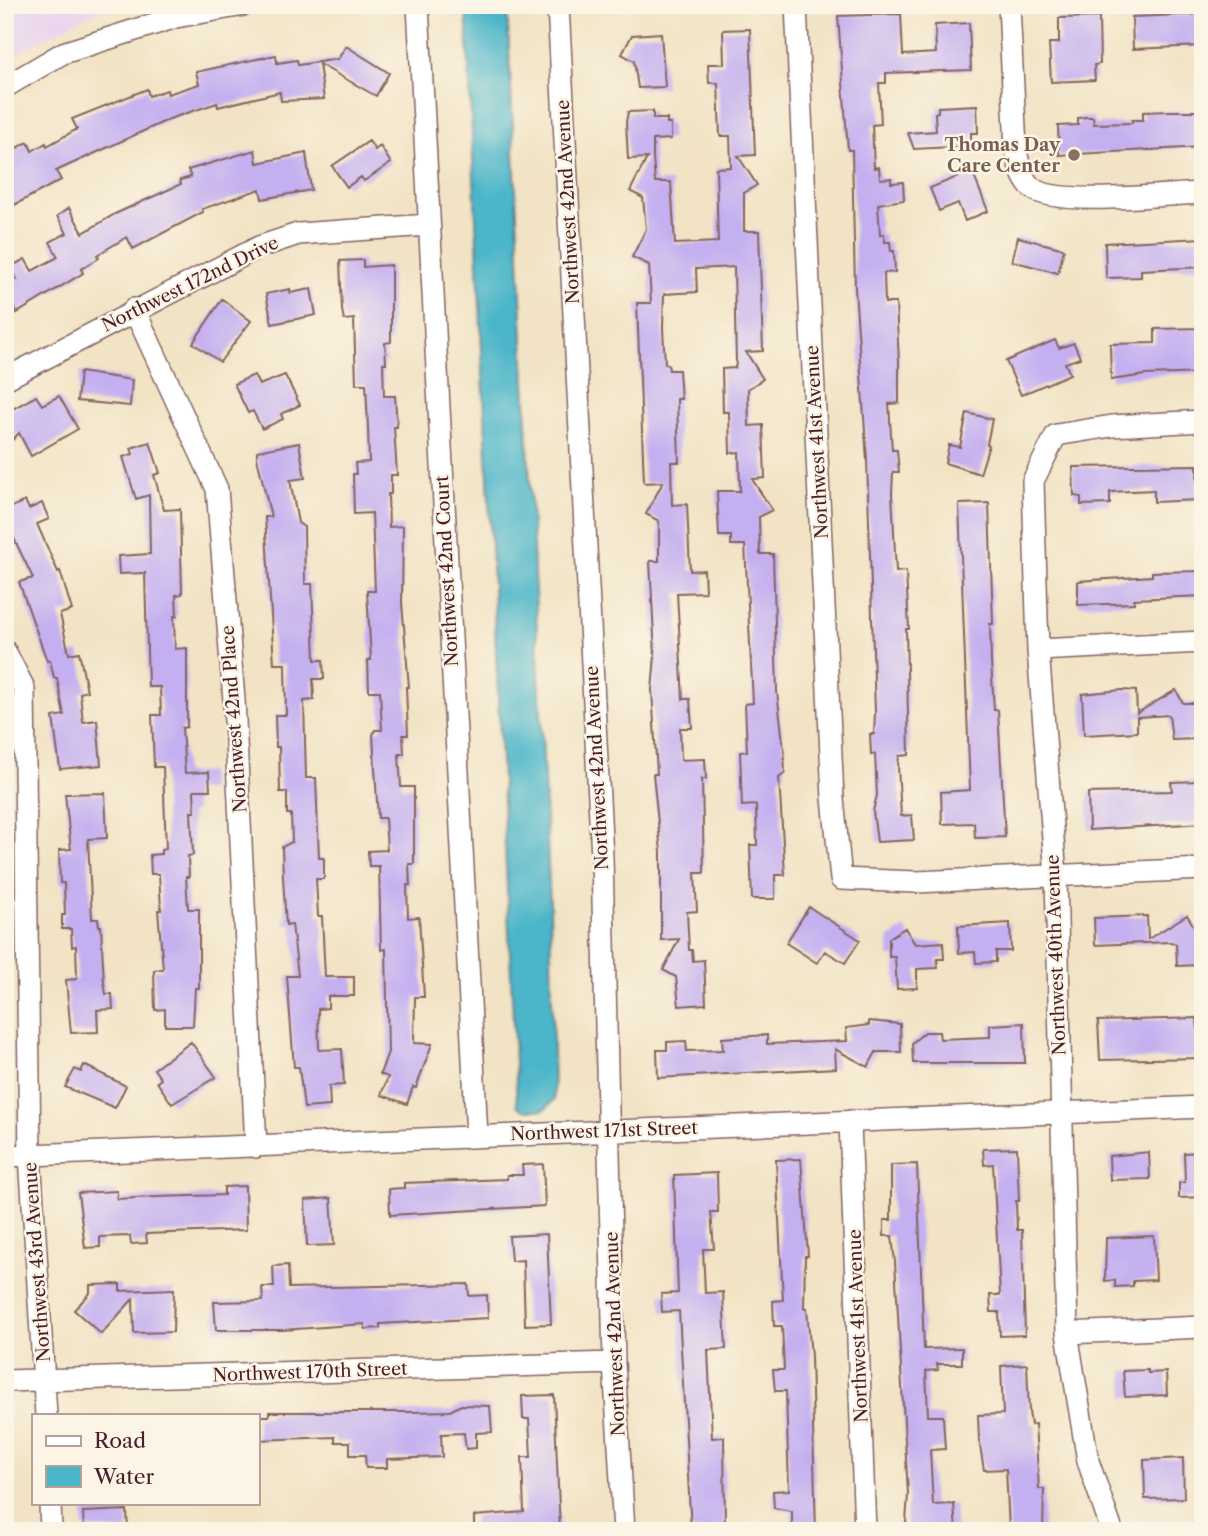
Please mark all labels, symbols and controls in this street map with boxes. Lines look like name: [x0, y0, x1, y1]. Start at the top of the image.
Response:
street label: Northwest 42nd Avenue: [552, 99, 584, 305]
place label: Thomas Day Care Center: [945, 134, 1061, 177]
marker: Thomas Day Care Center: [1066, 147, 1082, 163]
street label: Northwest 172nd Drive: [98, 232, 282, 336]
street label: Northwest 41st Avenue: [801, 345, 833, 539]
street label: Northwest 42nd Court: [431, 474, 463, 667]
street label: Northwest 42nd Place: [216, 625, 252, 813]
street label: Northwest 42nd Avenue: [581, 665, 613, 871]
street label: Northwest 40th Avenue: [1041, 854, 1071, 1056]
street label: Northwest 171st Street: [510, 1117, 699, 1145]
street label: Northwest 43rd Avenue: [19, 1161, 55, 1363]
street label: Northwest 41st Avenue: [844, 1229, 872, 1423]
street label: Northwest 42nd Avenue: [600, 1231, 630, 1437]
street label: Northwest 170th Street: [212, 1358, 408, 1386]
legend: [32, 1414, 259, 1504]
text: Road: [94, 1428, 146, 1453]
text: Water: [93, 1464, 154, 1489]

